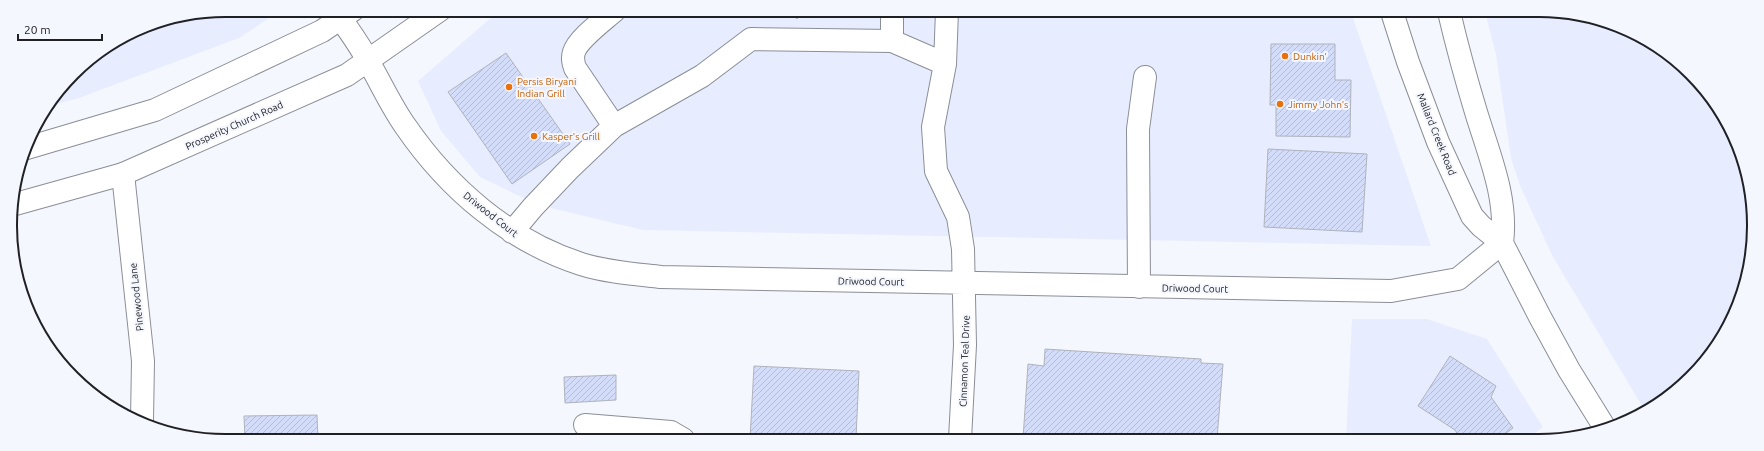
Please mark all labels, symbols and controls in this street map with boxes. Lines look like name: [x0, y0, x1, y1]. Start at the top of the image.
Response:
scale bar: [18, 16, 102, 42]
text: 20 m: [24, 23, 51, 36]
marker: Dunkin': [1280, 51, 1290, 61]
place label: Dunkin': [1293, 51, 1327, 62]
place label: Persis Biryani Indian Grill: [517, 76, 576, 99]
marker: Persis Biryani Indian Grill: [504, 82, 514, 92]
street label: Mallard Creek Road: [1415, 92, 1458, 177]
street label: Prosperity Church Road: [184, 99, 285, 152]
marker: Jimmy John's: [1275, 99, 1285, 109]
place label: Jimmy John's: [1288, 99, 1348, 110]
marker: Kasper's Grill: [529, 131, 539, 141]
place label: Kasper's Grill: [542, 131, 600, 142]
street label: Driwood Court: [461, 190, 520, 239]
street label: Pinewood Lane: [127, 262, 146, 332]
street label: Driwood Court: [838, 275, 904, 288]
street label: Driwood Court: [1162, 282, 1228, 295]
street label: Cinnamon Teal Drive: [957, 315, 972, 407]

